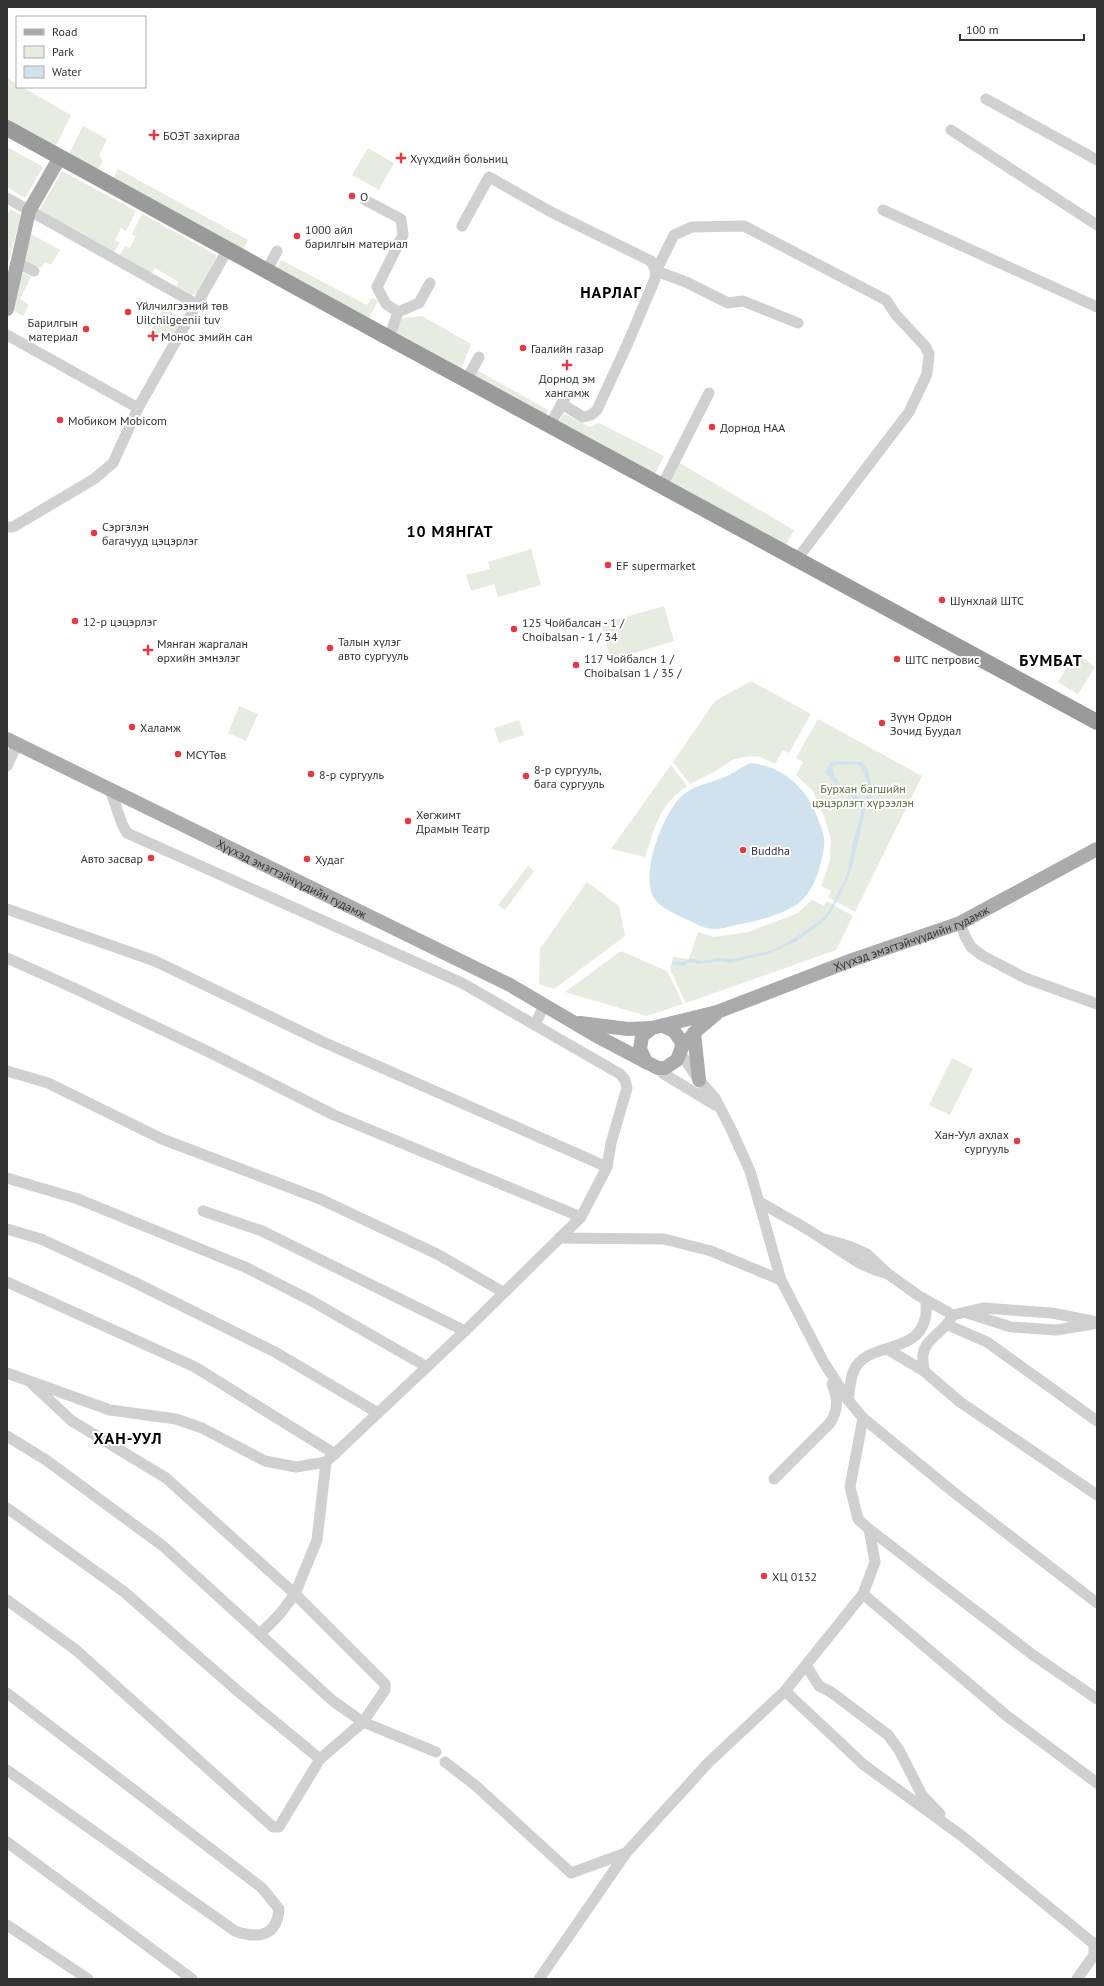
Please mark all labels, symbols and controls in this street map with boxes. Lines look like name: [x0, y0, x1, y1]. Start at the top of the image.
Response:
legend: [16, 16, 146, 88]
scale bar: [960, 16, 1084, 42]
text: 100 m: [966, 22, 999, 37]
text: Road: [52, 24, 77, 39]
text: Park: [52, 44, 74, 59]
text: Water: [52, 64, 82, 79]
place label: БОЭТ захиргаа: [163, 128, 240, 143]
marker: БОЭТ захиргаа: [148, 129, 160, 141]
place label: Хүүхдийн больниц: [410, 151, 508, 166]
marker: Хүүхдийн больниц: [395, 152, 407, 164]
place label: O: [360, 189, 368, 204]
marker: O: [347, 191, 357, 201]
place label: 1000 айл барилгын материал: [305, 222, 408, 251]
marker: 1000 айл барилгын материал: [292, 231, 302, 241]
district label: НАРЛАГ: [580, 282, 642, 302]
place label: Үйлчилгээний төв Uilchilgeenii tuv: [136, 298, 228, 327]
marker: Үйлчилгээний төв Uilchilgeenii tuv: [123, 307, 133, 317]
place label: Барилгын материал: [28, 315, 78, 344]
marker: Барилгын материал: [81, 324, 91, 334]
place label: Монос эмийн сан: [161, 329, 252, 344]
marker: Монос эмийн сан: [148, 331, 158, 341]
place label: Гаалийн газар: [531, 341, 604, 356]
marker: Гаалийн газар: [518, 343, 528, 353]
marker: Дорнод эм хангамж: [562, 360, 572, 370]
place label: Дорнод эм хангамж: [539, 371, 595, 400]
place label: Мобиком Mobicom: [68, 413, 167, 428]
marker: Мобиком Mobicom: [55, 415, 65, 425]
place label: Дорнод НАА: [720, 420, 785, 435]
marker: Дорнод НАА: [707, 422, 717, 432]
place label: Сэргэлэн багачууд цэцэрлэг: [102, 519, 199, 548]
district label: 10 МЯНГАТ: [406, 521, 494, 541]
marker: Сэргэлэн багачууд цэцэрлэг: [89, 528, 99, 538]
place label: EF supermarket: [616, 558, 696, 573]
marker: EF supermarket: [603, 560, 613, 570]
place label: Шунхлай ШТС: [950, 593, 1024, 608]
marker: Шунхлай ШТС: [937, 595, 947, 605]
place label: 12-р цэцэрлэг: [83, 614, 157, 629]
place label: 125 Чойбалсан - 1 / Choibalsan - 1 / 34: [522, 615, 625, 644]
marker: 12-р цэцэрлэг: [70, 616, 80, 626]
marker: 125 Чойбалсан - 1 / Choibalsan - 1 / 34: [509, 624, 519, 634]
place label: Талын хүлэг авто сургууль: [338, 634, 409, 663]
place label: Мянган жаргалан өрхийн эмнэлэг: [157, 636, 248, 665]
marker: Талын хүлэг авто сургууль: [325, 643, 335, 653]
marker: Мянган жаргалан өрхийн эмнэлэг: [142, 644, 154, 656]
district label: БУМБАТ: [1019, 650, 1083, 670]
place label: 117 Чойбалсн 1 / Choibalsan 1 / 35 /: [584, 651, 682, 680]
place label: ШТС петровис: [905, 652, 980, 667]
marker: ШТС петровис: [892, 654, 902, 664]
marker: 117 Чойбалсн 1 / Choibalsan 1 / 35 /: [571, 660, 581, 670]
place label: Зүүн Ордон Зочид Буудал: [890, 709, 961, 738]
marker: Зүүн Ордон Зочид Буудал: [877, 718, 887, 728]
place label: Халамж: [140, 720, 181, 735]
marker: Халамж: [127, 722, 137, 732]
place label: МСҮТөв: [186, 747, 226, 762]
marker: МСҮТөв: [173, 749, 183, 759]
place label: 8-р сургууль, бага сургууль: [534, 762, 605, 791]
place label: 8-р сургууль: [319, 767, 384, 782]
marker: 8-р сургууль: [306, 769, 316, 779]
marker: 8-р сургууль, бага сургууль: [521, 771, 531, 781]
park label: Бурхан багшийн цэцэрлэгт хүрээлэн: [812, 781, 914, 810]
place label: Хөгжимт Драмын Театр: [416, 807, 490, 836]
marker: Хөгжимт Драмын Театр: [403, 816, 413, 826]
street label: Хүүхэд эмэгтэйчүүдийн гудамж: [214, 835, 369, 921]
place label: Buddha: [751, 843, 790, 858]
marker: Buddha: [738, 845, 748, 855]
place label: Авто засвар: [81, 851, 143, 866]
place label: Худаг: [315, 852, 345, 867]
marker: Авто засвар: [146, 853, 156, 863]
marker: Худаг: [302, 854, 312, 864]
street label: Хүүхэд эмэгтэйчүүдийн гудамж: [831, 901, 991, 974]
place label: Хан-Уул ахлах сургууль: [934, 1127, 1009, 1156]
marker: Хан-Уул ахлах сургууль: [1012, 1136, 1022, 1146]
district label: ХАН-УУЛ: [94, 1428, 162, 1448]
place label: ХЦ 0132: [772, 1569, 817, 1584]
marker: ХЦ 0132: [759, 1571, 769, 1581]

